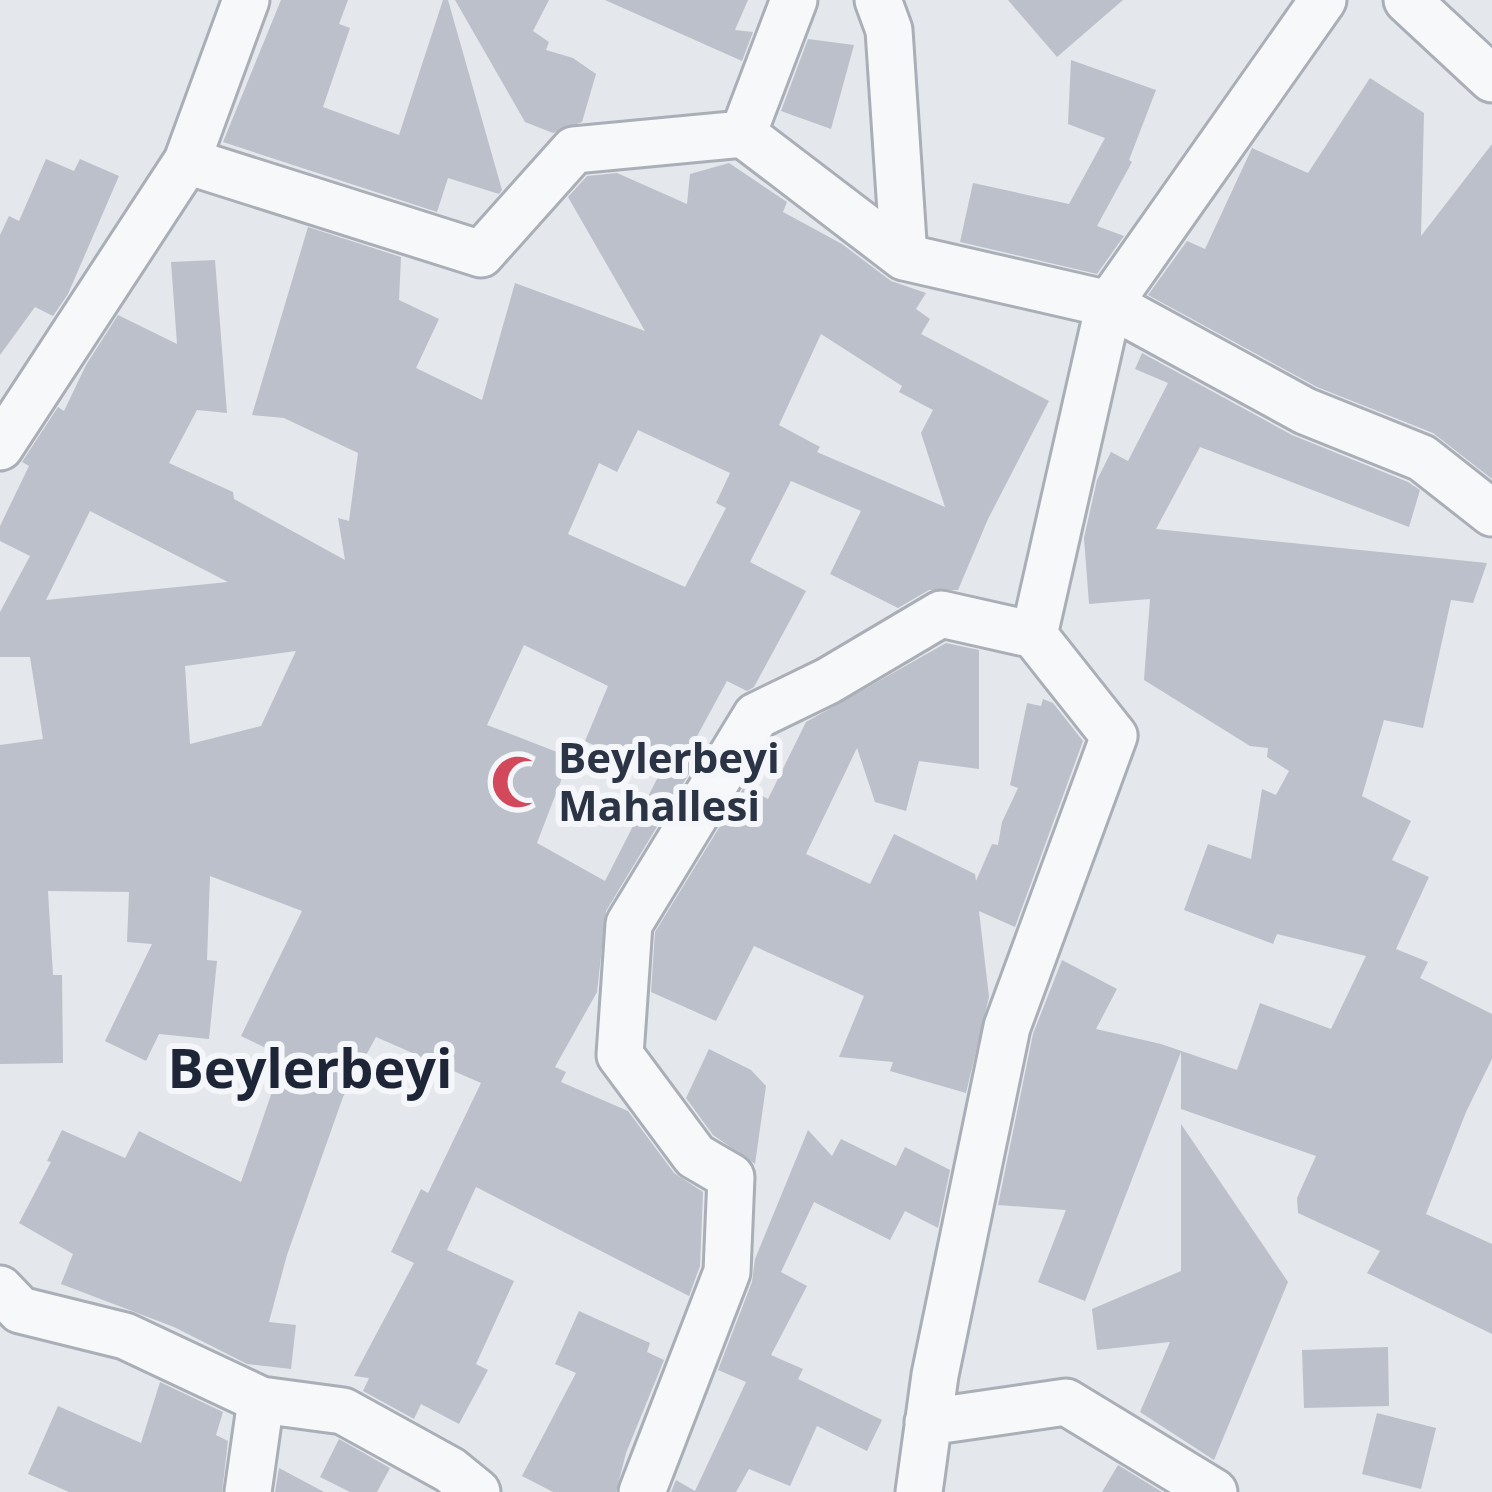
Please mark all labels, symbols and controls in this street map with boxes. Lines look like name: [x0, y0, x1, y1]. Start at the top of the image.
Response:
place label: Beylerbeyi Mahallesi: [558, 728, 780, 833]
mosque icon: Beylerbeyi Mahallesi: [489, 753, 547, 811]
district label: Beylerbeyi: [167, 1030, 453, 1104]

